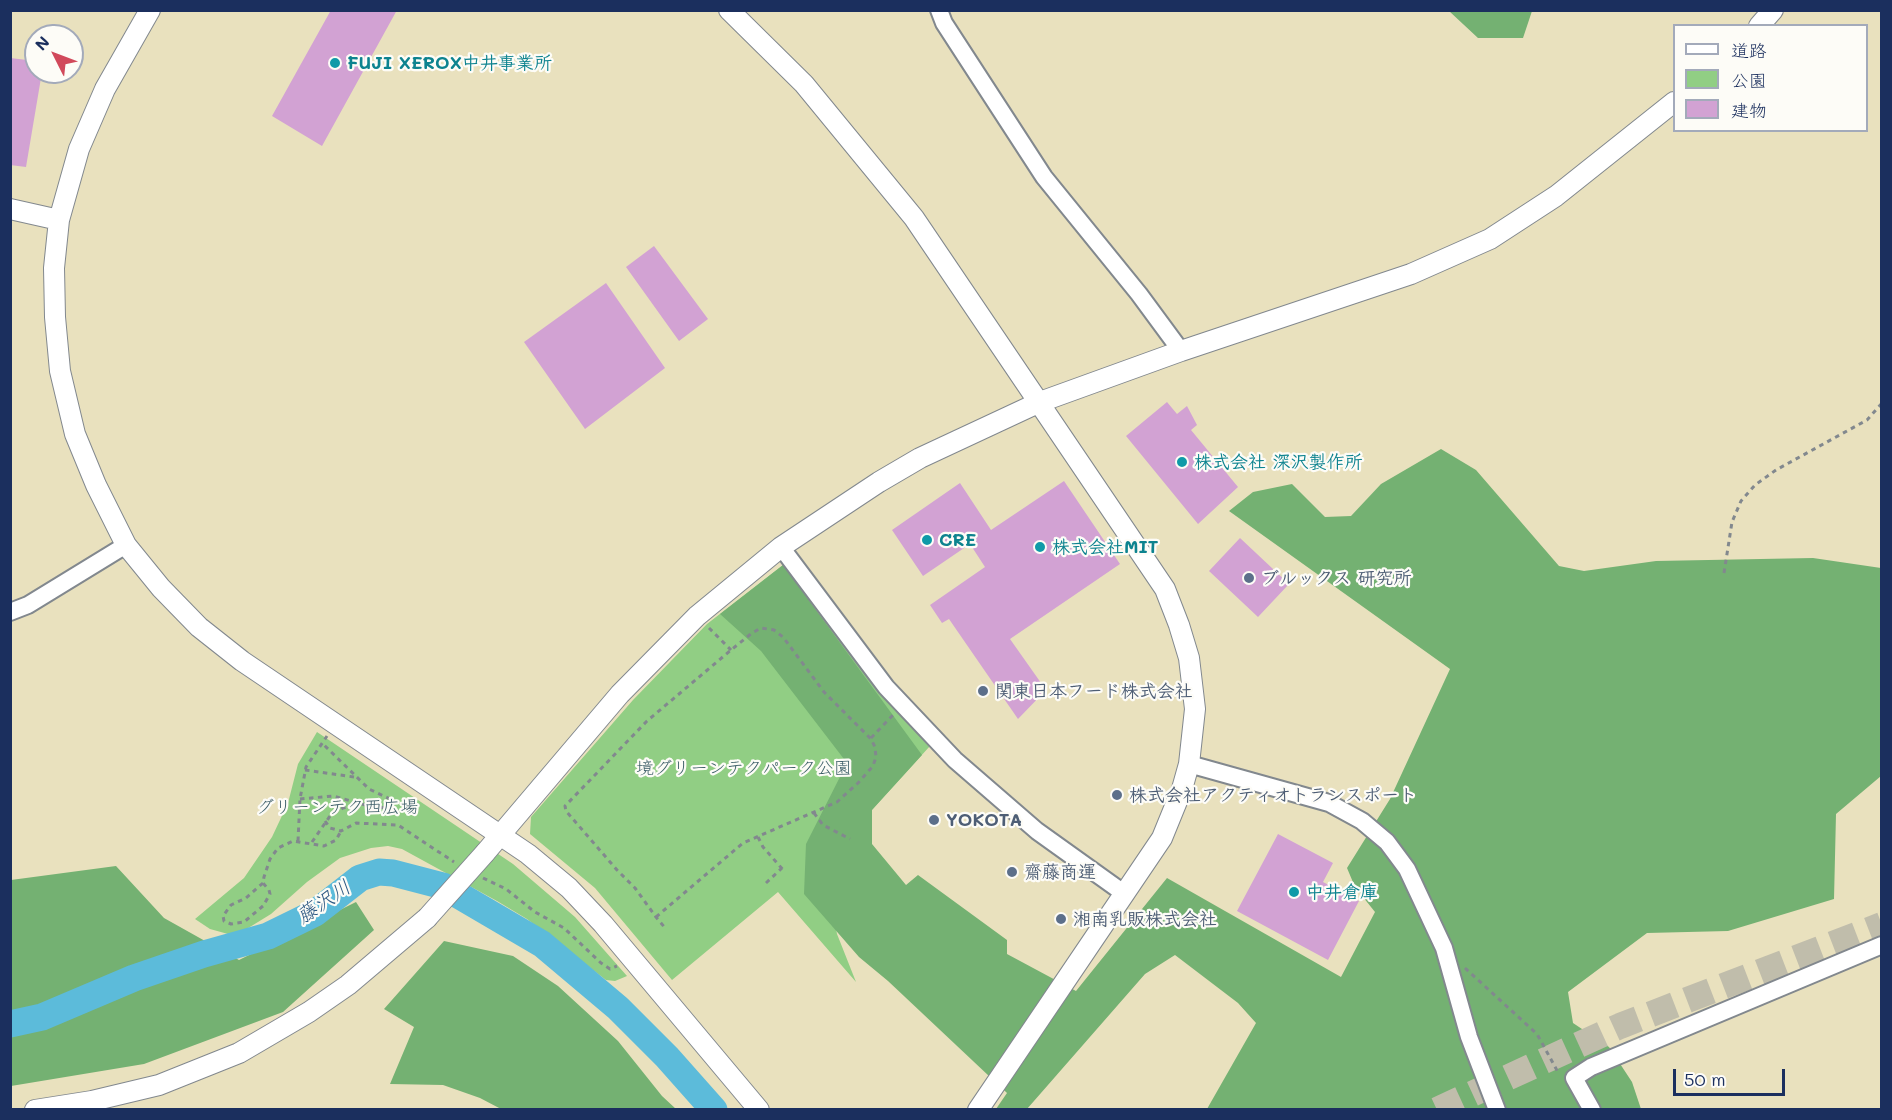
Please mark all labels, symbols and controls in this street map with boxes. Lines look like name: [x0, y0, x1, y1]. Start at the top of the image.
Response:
north arrow: [24, 24, 84, 84]
legend: [1673, 24, 1868, 132]
text: N: [30, 31, 54, 55]
text: 道路: [1731, 38, 1767, 62]
place label: FUJI XEROX中井事業所: [347, 52, 552, 74]
marker: FUJI XEROX中井事業所: [328, 56, 342, 70]
text: 公園: [1731, 68, 1767, 92]
text: 建物: [1731, 98, 1767, 122]
place label: 株式会社 深沢製作所: [1194, 451, 1362, 473]
marker: 株式会社 深沢製作所: [1175, 455, 1189, 469]
place label: CRE: [939, 529, 976, 551]
marker: CRE: [920, 533, 934, 547]
place label: 株式会社MIT: [1052, 536, 1158, 558]
marker: 株式会社MIT: [1033, 540, 1047, 554]
place label: ブルックス 研究所: [1261, 567, 1411, 589]
marker: ブルックス 研究所: [1242, 571, 1256, 585]
place label: 関東日本フード株式会社: [995, 680, 1193, 702]
marker: 関東日本フード株式会社: [976, 684, 990, 698]
park label: 境グリーンテクパーク公園: [636, 757, 852, 779]
place label: 株式会社アクティオトランスポート: [1129, 784, 1417, 806]
marker: 株式会社アクティオトランスポート: [1110, 788, 1124, 802]
park label: グリーンテク西広場: [256, 796, 418, 818]
place label: YOKOTA: [946, 809, 1022, 831]
marker: YOKOTA: [927, 813, 941, 827]
place label: 齋藤商運: [1024, 861, 1096, 883]
marker: 齋藤商運: [1005, 865, 1019, 879]
water label: 藤沢川: [292, 875, 356, 929]
place label: 中井倉庫: [1306, 881, 1378, 903]
marker: 中井倉庫: [1287, 885, 1301, 899]
place label: 湘南乳販株式会社: [1073, 908, 1217, 930]
marker: 湘南乳販株式会社: [1054, 912, 1068, 926]
scale bar: [1676, 1057, 1788, 1095]
text: 50 m: [1684, 1067, 1726, 1091]

